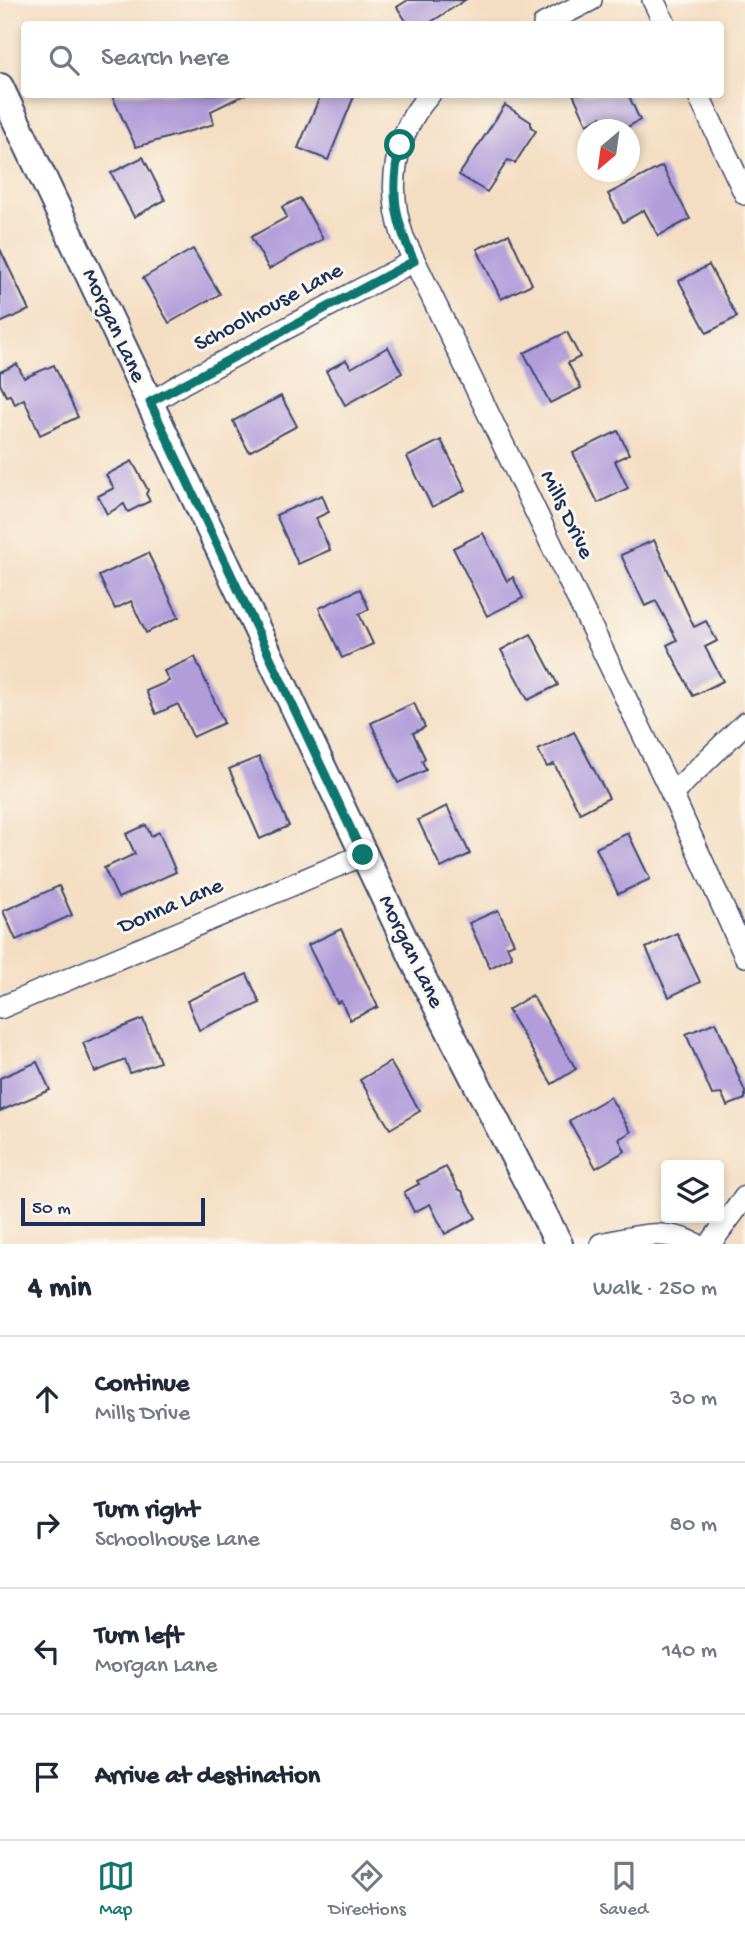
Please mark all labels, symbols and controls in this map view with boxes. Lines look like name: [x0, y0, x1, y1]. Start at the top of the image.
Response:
search box: [21, 21, 724, 98]
icon: search: [45, 41, 83, 79]
text: Search here: [101, 44, 229, 75]
north arrow: [577, 119, 640, 182]
route start: [384, 129, 415, 160]
street label: Schoolhouse Lane: [190, 257, 349, 359]
street label: Morgan Lane: [75, 265, 152, 388]
street label: Mills Drive: [533, 466, 599, 565]
route end: [347, 839, 378, 870]
street label: Donna Lane: [113, 872, 228, 942]
street label: Morgan Lane: [371, 891, 449, 1014]
map controls: [661, 1160, 724, 1223]
button: layers: [661, 1160, 724, 1223]
scale bar: [21, 1195, 205, 1227]
text: 50 m: [32, 1198, 71, 1221]
text: 4 min: [28, 1272, 91, 1307]
text: Walk · 250 m: [593, 1276, 717, 1303]
text: Continue: [95, 1370, 189, 1401]
icon: ahead: [28, 1380, 66, 1418]
text: 30 m: [670, 1386, 717, 1413]
text: Mills Drive: [95, 1401, 190, 1428]
text: Turn right: [95, 1496, 199, 1527]
icon: right: [28, 1506, 66, 1544]
text: 80 m: [670, 1512, 717, 1539]
text: Schoolhouse Lane: [95, 1527, 260, 1554]
text: Turn left: [95, 1622, 183, 1653]
icon: left: [28, 1632, 66, 1670]
text: 140 m: [662, 1638, 717, 1665]
text: Morgan Lane: [95, 1653, 217, 1680]
icon: arrive: [28, 1758, 66, 1796]
text: Arrive at destination: [95, 1762, 320, 1793]
tab: Map: [97, 1857, 135, 1922]
tab: Directions: [329, 1857, 406, 1922]
tab: Saved: [599, 1857, 648, 1922]

